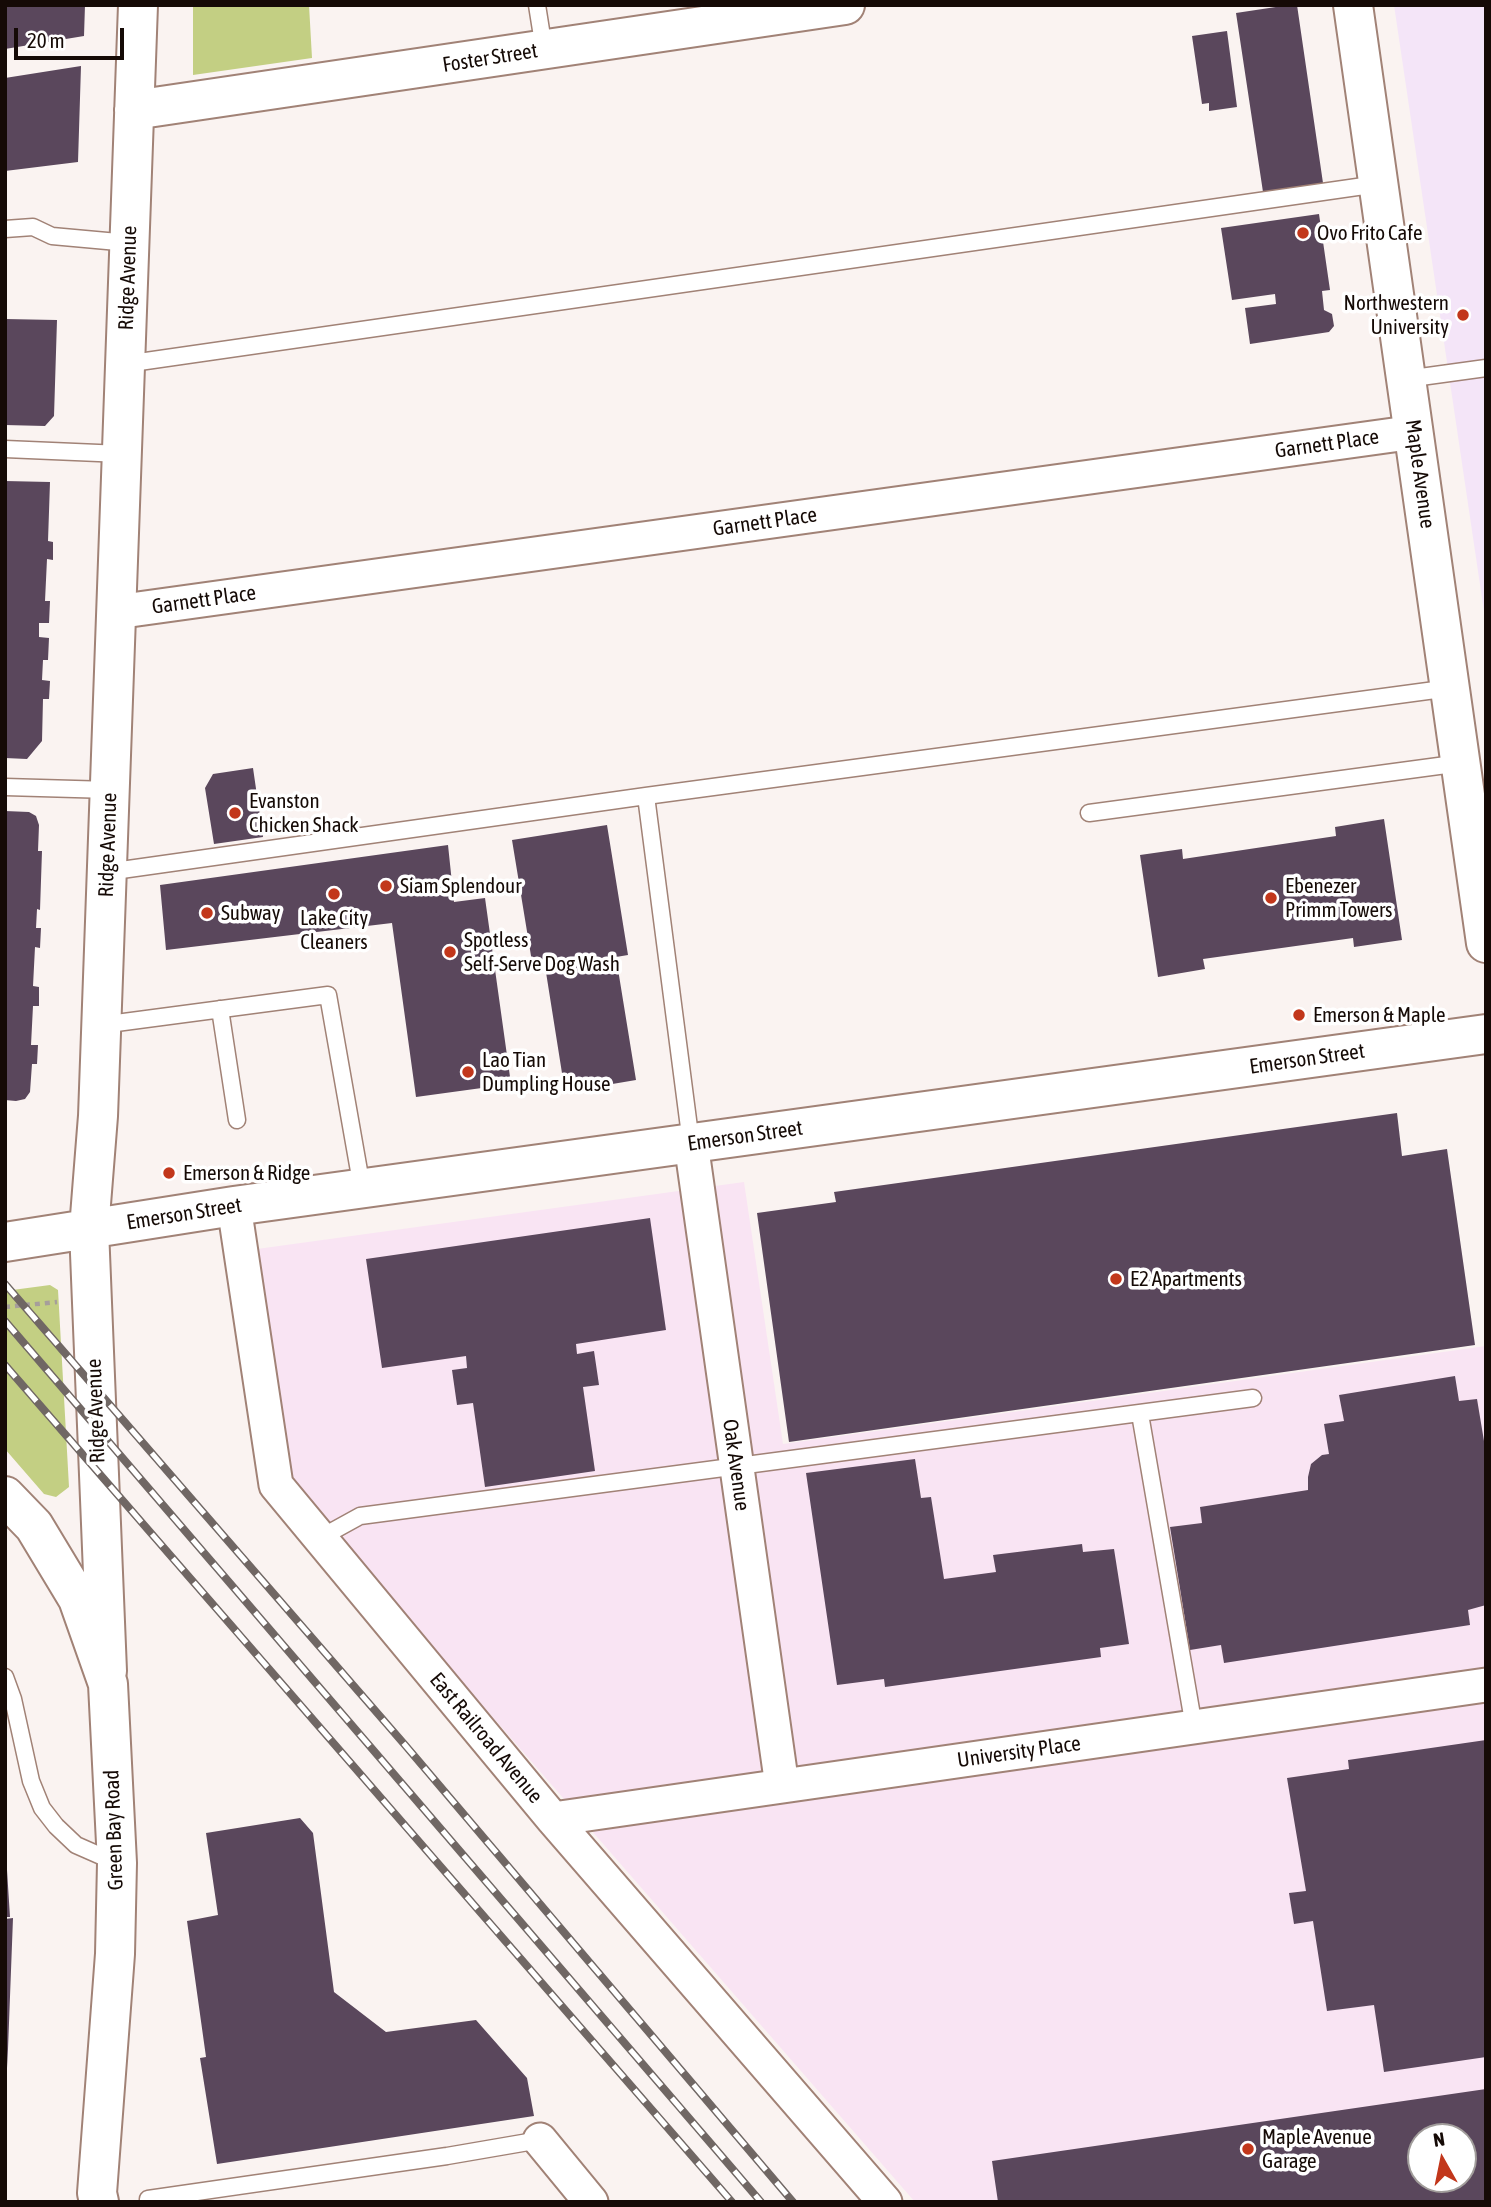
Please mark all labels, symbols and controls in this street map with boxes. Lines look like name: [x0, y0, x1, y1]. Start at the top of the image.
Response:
scale bar: [18, 14, 128, 58]
text: 20 m: [27, 28, 65, 52]
street label: Foster Street: [441, 38, 539, 78]
place label: Ovo Frito Cafe: [1317, 220, 1423, 246]
street label: Ridge Avenue: [114, 225, 142, 331]
marker: Ovo Frito Cafe: [1295, 225, 1311, 241]
place label: Northwestern University: [1343, 290, 1449, 340]
marker: Northwestern University: [1455, 307, 1471, 323]
street label: Maple Avenue: [1400, 418, 1440, 530]
street label: Garnett Place: [1273, 424, 1381, 464]
street label: Garnett Place: [711, 502, 819, 542]
street label: Garnett Place: [150, 580, 258, 620]
place label: Evanston Chicken Shack: [249, 788, 358, 838]
street label: Ridge Avenue: [94, 792, 122, 898]
marker: Evanston Chicken Shack: [227, 805, 243, 821]
place label: Siam Splendour: [400, 873, 521, 899]
place label: Ebenezer Primm Towers: [1285, 873, 1393, 923]
marker: Siam Splendour: [378, 878, 394, 894]
marker: Lake City Cleaners: [326, 886, 342, 902]
marker: Ebenezer Primm Towers: [1263, 890, 1279, 906]
place label: Subway: [221, 900, 280, 926]
marker: Subway: [199, 905, 215, 921]
place label: Lake City Cleaners: [300, 905, 368, 955]
place label: Spotless Self-Serve Dog Wash: [464, 927, 620, 977]
marker: Spotless Self-Serve Dog Wash: [442, 944, 458, 960]
place label: Emerson & Maple: [1313, 1002, 1446, 1028]
marker: Emerson & Maple: [1291, 1007, 1307, 1023]
street label: Emerson Street: [1248, 1038, 1366, 1080]
place label: Lao Tian Dumpling House: [482, 1047, 611, 1097]
marker: Lao Tian Dumpling House: [460, 1064, 476, 1080]
street label: Emerson Street: [686, 1115, 804, 1157]
place label: Emerson & Ridge: [183, 1160, 310, 1186]
marker: Emerson & Ridge: [161, 1165, 177, 1181]
street label: Emerson Street: [125, 1192, 243, 1236]
place label: E2 Apartments: [1130, 1266, 1242, 1292]
marker: E2 Apartments: [1108, 1271, 1124, 1287]
street label: Ridge Avenue: [82, 1358, 110, 1464]
street label: Oak Avenue: [717, 1418, 755, 1512]
street label: East Railroad Avenue: [424, 1668, 548, 1808]
street label: University Place: [956, 1731, 1082, 1773]
street label: Green Bay Road: [99, 1769, 129, 1891]
north arrow: [1407, 2123, 1477, 2193]
place label: Maple Avenue Garage: [1262, 2124, 1372, 2174]
text: N: [1432, 2127, 1446, 2151]
marker: Maple Avenue Garage: [1240, 2141, 1256, 2157]

